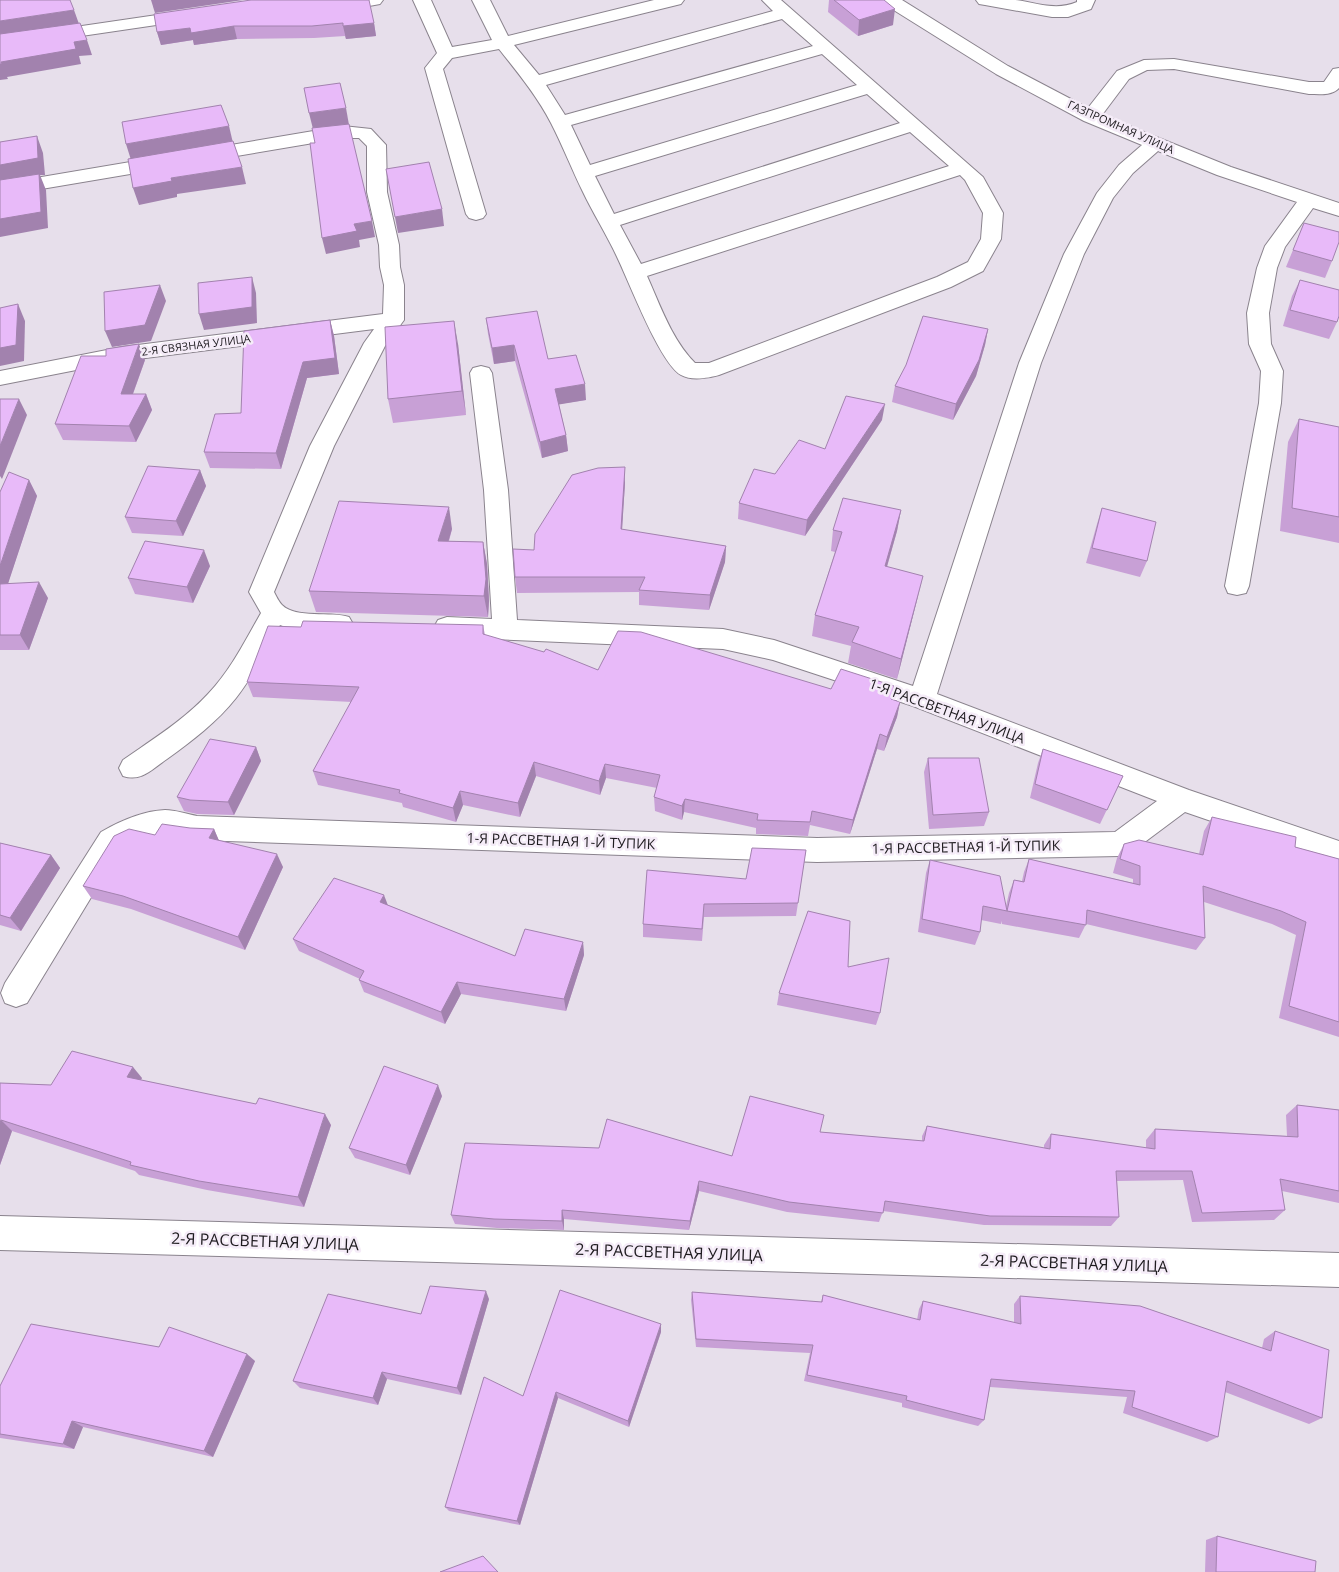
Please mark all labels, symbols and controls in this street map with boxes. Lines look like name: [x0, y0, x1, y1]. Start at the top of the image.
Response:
street label: ГАЗПРОМНАЯ УЛИЦА: [1066, 96, 1177, 157]
street label: 2-Я СВЯЗНАЯ УЛИЦА: [140, 330, 251, 359]
street label: 1-Я РАССВЕТНАЯ УЛИЦА: [867, 673, 1028, 748]
street label: 1-Я РАССВЕТНАЯ 1-Й ТУПИК: [466, 828, 656, 853]
street label: 1-Я РАССВЕТНАЯ 1-Й ТУПИК: [872, 835, 1061, 858]
street label: 2-Я РАССВЕТНАЯ УЛИЦА: [171, 1227, 360, 1255]
street label: 2-Я РАССВЕТНАЯ УЛИЦА: [575, 1238, 764, 1266]
street label: 2-Я РАССВЕТНАЯ УЛИЦА: [980, 1249, 1169, 1277]

